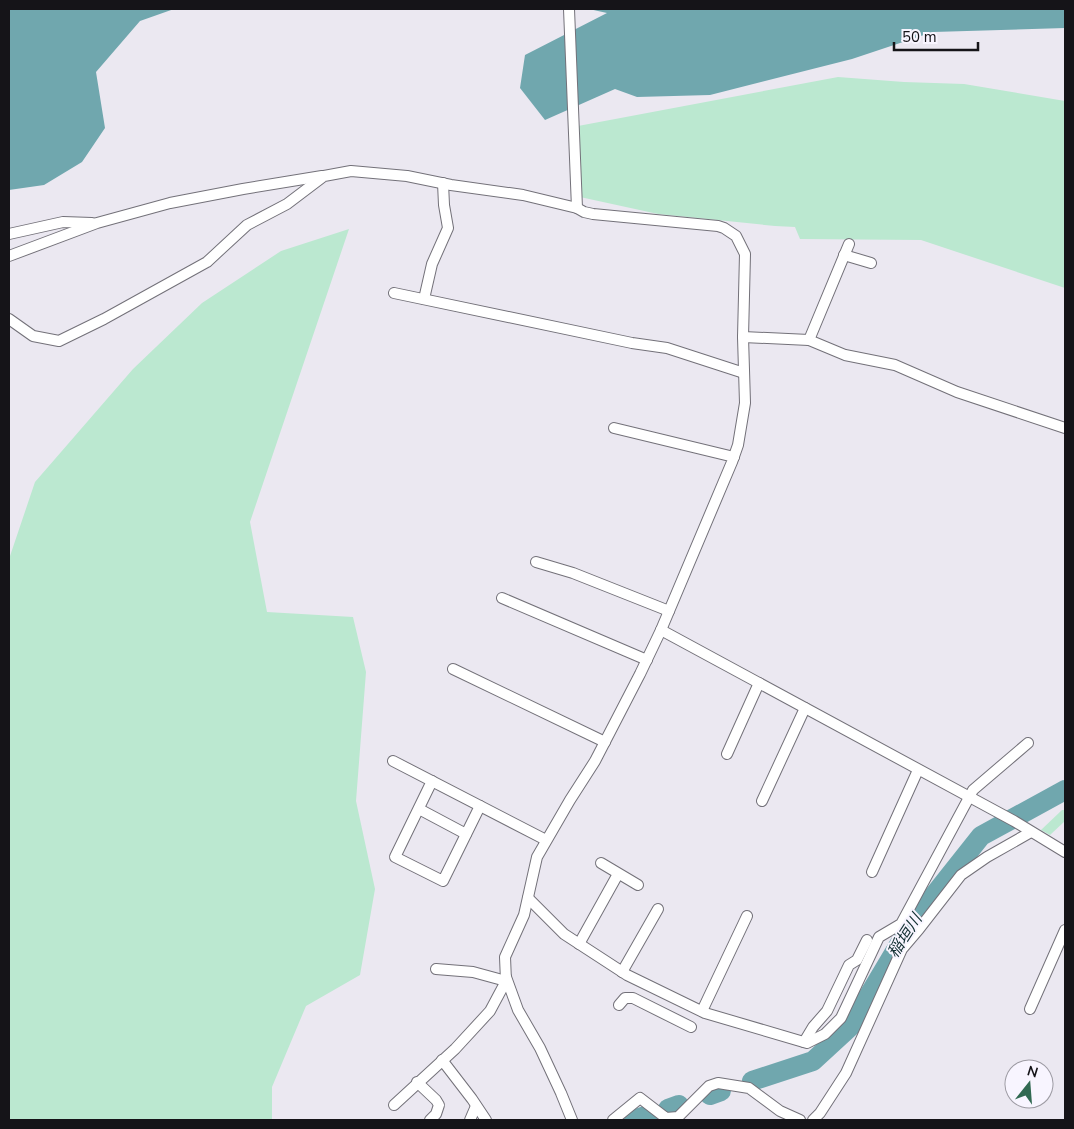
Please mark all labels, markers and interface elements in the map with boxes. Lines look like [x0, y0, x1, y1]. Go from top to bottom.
scale bar [894, 20, 978, 52]
text: 50 m [902, 27, 937, 47]
water label: 稲垣川 [883, 908, 928, 962]
north arrow [1004, 1059, 1054, 1109]
text: N [1025, 1061, 1040, 1083]

